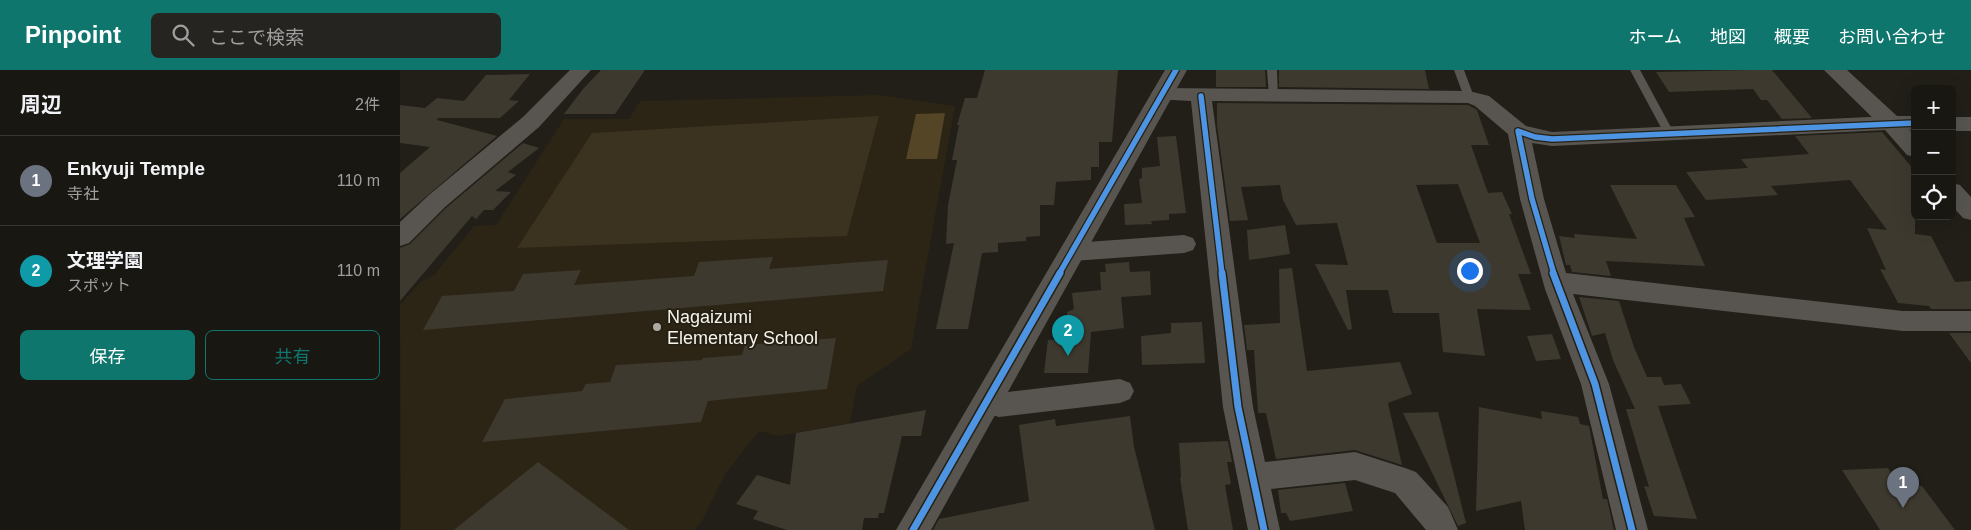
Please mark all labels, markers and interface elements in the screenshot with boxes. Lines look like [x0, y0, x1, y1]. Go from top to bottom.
search box [151, 13, 501, 58]
text: Pinpoint [25, 21, 121, 48]
icon: search [169, 21, 197, 49]
text: ここで検索 [209, 27, 304, 48]
text: ホーム [1629, 27, 1682, 47]
text: 地図 [1710, 27, 1746, 47]
text: 概要 [1774, 27, 1810, 47]
text: お問い合わせ [1838, 27, 1946, 47]
map controls [1911, 85, 1956, 220]
button: + [1911, 85, 1956, 130]
text: 周辺 [20, 93, 62, 116]
text: 2件 [355, 96, 380, 113]
button: − [1911, 130, 1956, 175]
text: Enkyuji Temple [67, 158, 205, 179]
text: 1 [32, 172, 40, 189]
text: 110 m [337, 172, 380, 189]
button: locate [1911, 175, 1956, 220]
text: 寺社 [67, 185, 99, 202]
text: 文理学園 [67, 250, 143, 271]
your location [1457, 258, 1483, 284]
text: 2 [32, 262, 40, 279]
text: 110 m [337, 262, 380, 279]
text: スポット [67, 277, 131, 294]
place label: Nagaizumi Elementary School [667, 307, 818, 348]
pin: 2 [1052, 315, 1084, 356]
marker: Nagaizumi Elementary School [651, 321, 663, 333]
button: 保存 [20, 330, 195, 380]
button: 共有 [205, 330, 380, 380]
pin: 1 [1887, 467, 1919, 508]

